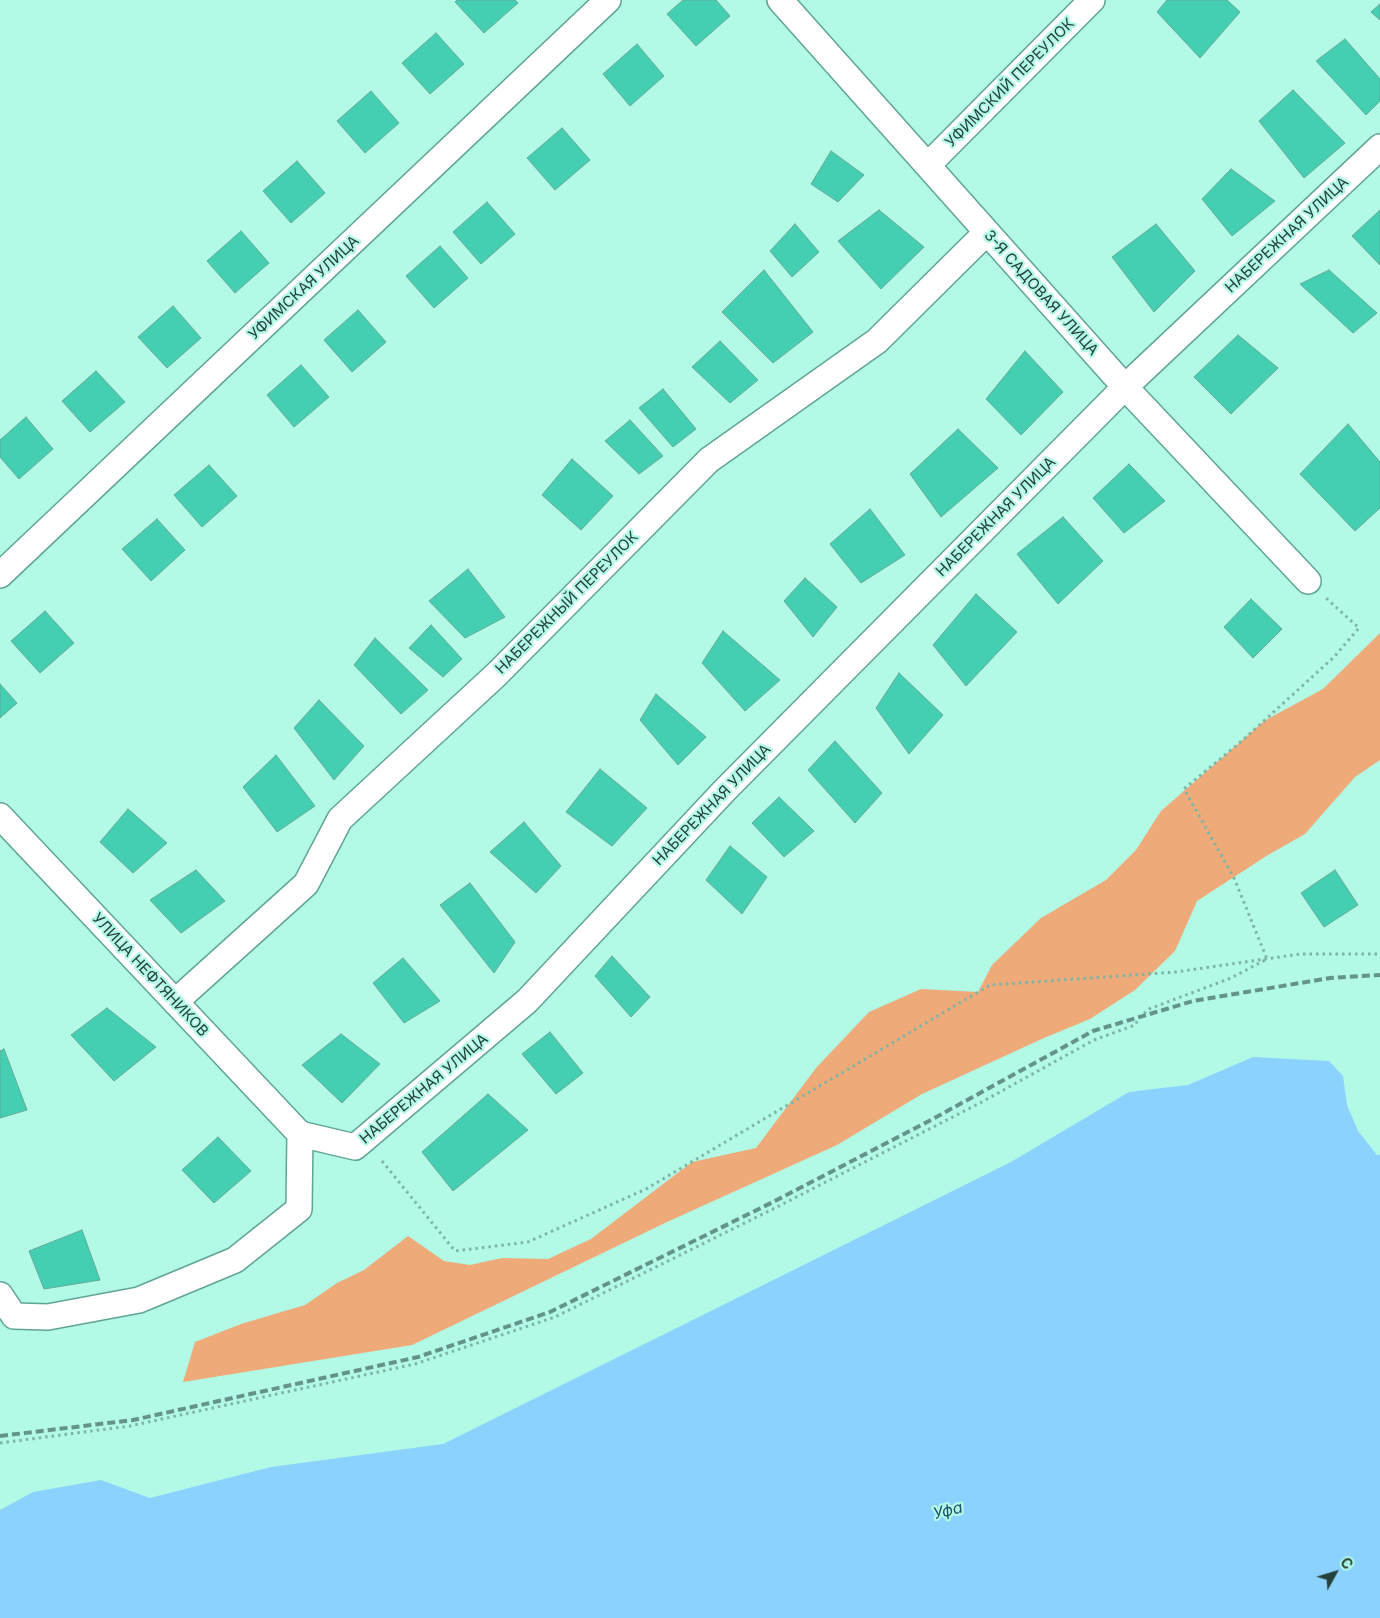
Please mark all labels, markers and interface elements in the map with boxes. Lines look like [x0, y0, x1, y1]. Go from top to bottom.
street label: УФИМСКИЙ ПЕРЕУЛОК [942, 15, 1078, 151]
street label: НАБЕРЕЖНАЯ УЛИЦА [1222, 173, 1352, 297]
street label: 3-Я САДОВАЯ УЛИЦА [980, 227, 1102, 359]
street label: УФИМСКАЯ УЛИЦА [245, 232, 363, 344]
street label: НАБЕРЕЖНАЯ УЛИЦА [932, 453, 1060, 581]
street label: НАБЕРЕЖНЫЙ ПЕРЕУЛОК [492, 528, 642, 678]
street label: НАБЕРЕЖНАЯ УЛИЦА [649, 741, 775, 869]
street label: УЛИЦА НЕФТЯНИКОВ [88, 910, 212, 1040]
street label: НАБЕРЕЖНАЯ УЛИЦА [356, 1030, 492, 1148]
water label: Уфа [931, 1498, 965, 1524]
north arrow [1310, 1548, 1360, 1598]
text: С [1337, 1554, 1357, 1573]

